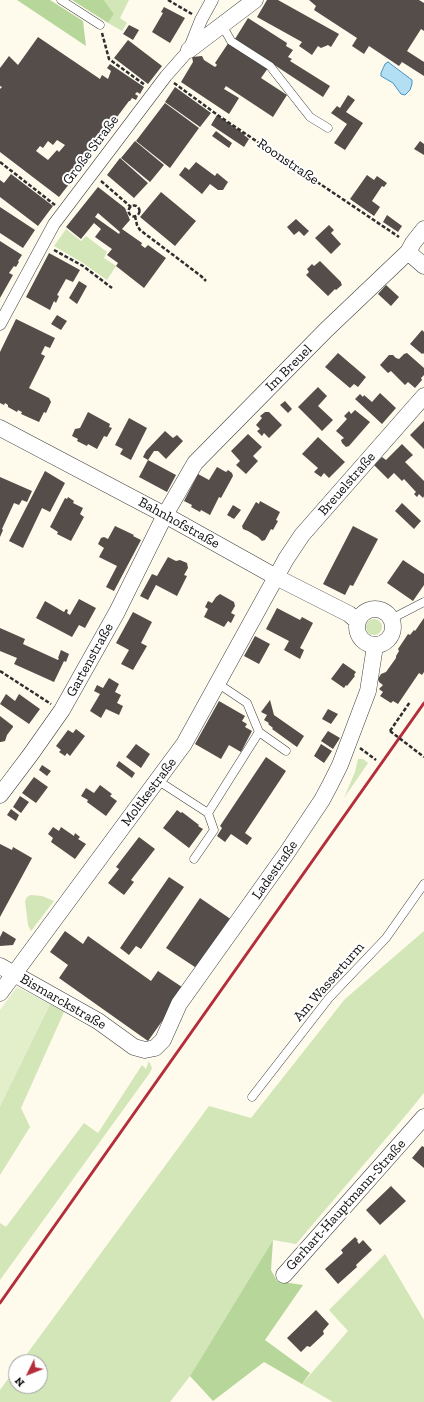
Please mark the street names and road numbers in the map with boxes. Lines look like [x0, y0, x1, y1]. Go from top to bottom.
street label: Große Straße [59, 112, 123, 188]
street label: Roonstraße [254, 135, 322, 189]
street label: Im Breuel [262, 341, 316, 395]
street label: Breuelstraße [315, 449, 379, 519]
street label: Bahnhofstraße [135, 494, 223, 552]
street label: Gartenstraße [63, 620, 117, 700]
street label: Moltkestraße [118, 754, 180, 830]
street label: Ladestraße [249, 837, 301, 903]
street label: Am Wasserturm [290, 939, 368, 1025]
street label: Bismarckstraße [17, 971, 109, 1033]
street label: Gerhart-Hauptmann-Straße [283, 1136, 409, 1274]

